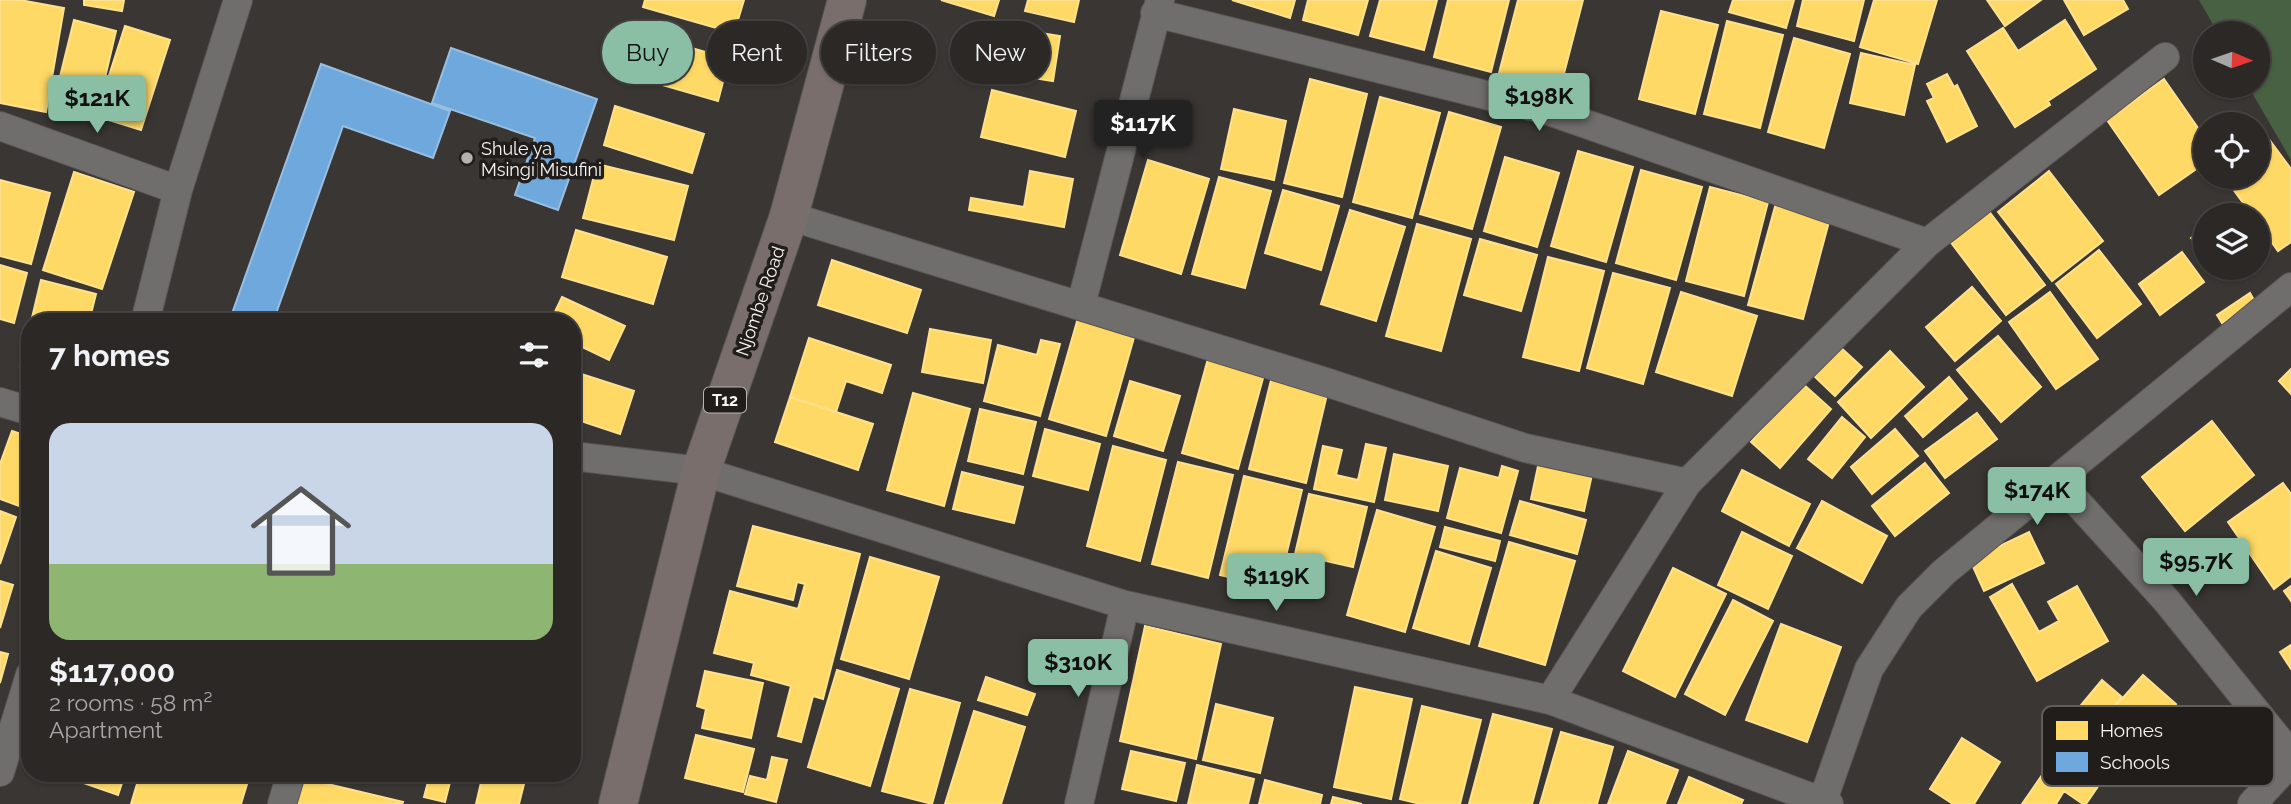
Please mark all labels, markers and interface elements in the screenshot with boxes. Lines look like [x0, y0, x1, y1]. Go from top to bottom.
chip: Buy [602, 21, 693, 84]
chip: Rent [707, 21, 807, 84]
chip: Filters [821, 21, 936, 84]
chip: New [950, 21, 1050, 84]
north arrow [2193, 21, 2270, 98]
map controls [2193, 21, 2270, 280]
pin: $198K [1490, 74, 1588, 133]
pin: $121K [48, 76, 146, 135]
text: $198K [1505, 82, 1573, 109]
text: $121K [64, 84, 130, 111]
pin: $117K [1094, 100, 1192, 160]
text: $117K [1110, 109, 1176, 136]
button: locate [2193, 112, 2270, 189]
place label: Shule ya Msingi Misufini [481, 138, 602, 180]
marker: Shule ya Msingi Misufini [459, 150, 475, 166]
button: layers [2193, 203, 2270, 280]
street label: Njombe Road [731, 243, 789, 359]
icon: filters [515, 336, 553, 374]
text: 7 homes [49, 338, 170, 373]
road number: T12 [704, 388, 746, 412]
icon: home [238, 468, 364, 594]
pin: $174K [1988, 468, 2086, 527]
text: $174K [2004, 476, 2070, 503]
pin: $95.7K [2139, 538, 2253, 598]
text: $95.7K [2159, 547, 2233, 574]
pin: $119K [1227, 554, 1325, 613]
text: $119K [1243, 562, 1309, 589]
pin: $310K [1029, 640, 1127, 699]
text: $310K [1044, 648, 1112, 675]
text: $117,000 [49, 654, 175, 689]
text: 2 rooms · 58 m² [49, 689, 212, 716]
legend [2042, 706, 2274, 786]
text: Apartment [49, 716, 163, 743]
text: Homes [2100, 719, 2163, 741]
text: Schools [2100, 751, 2170, 773]

